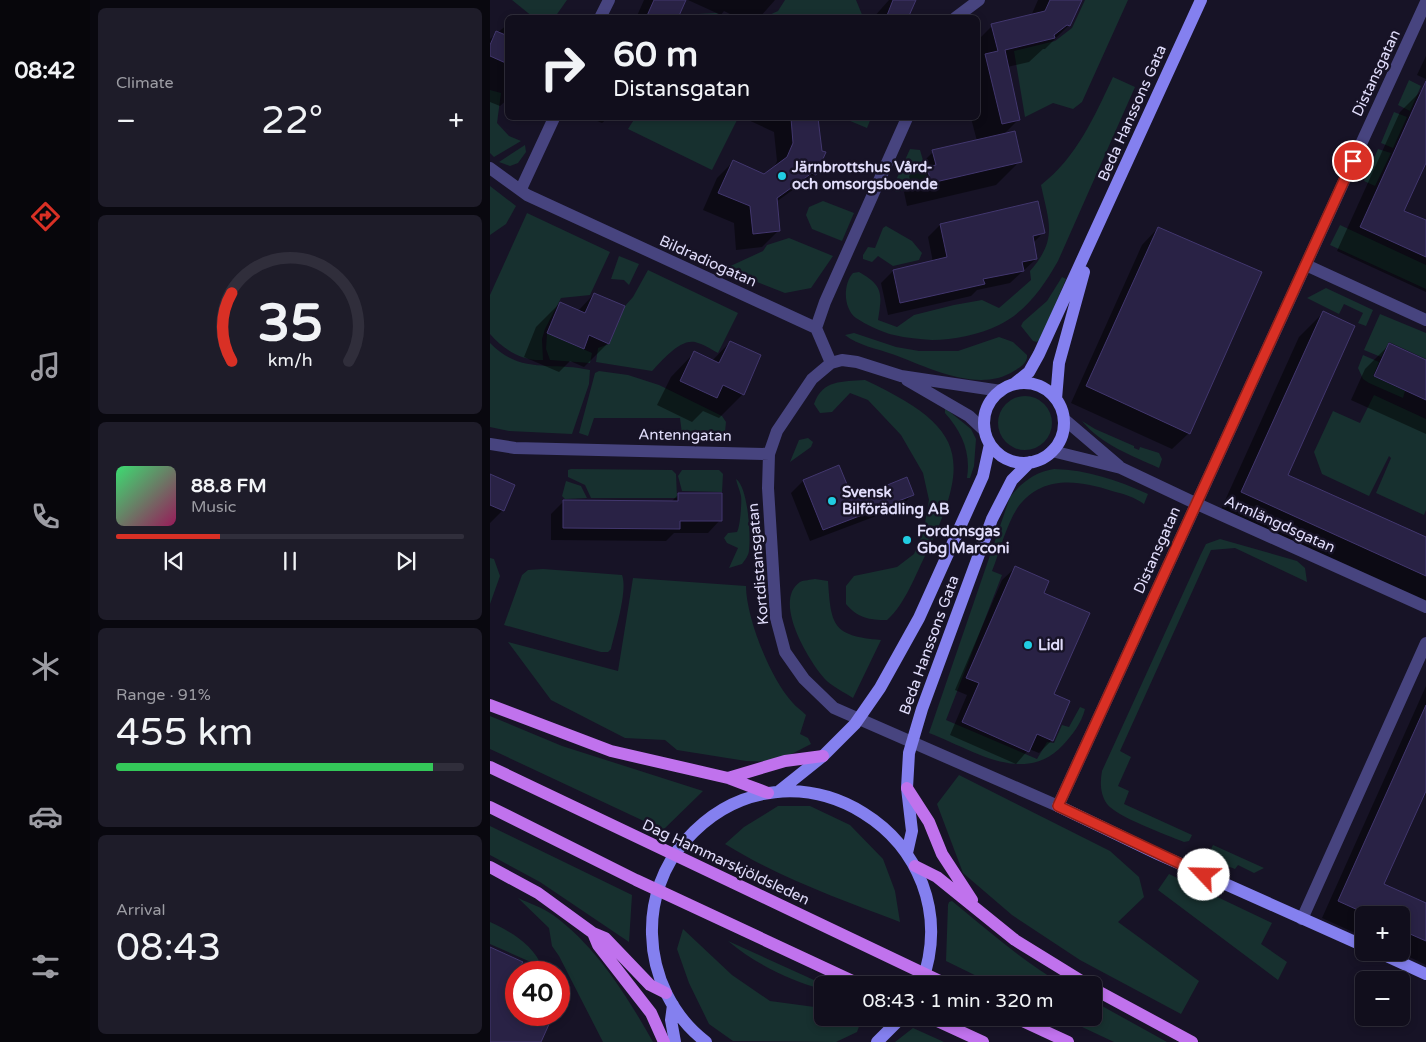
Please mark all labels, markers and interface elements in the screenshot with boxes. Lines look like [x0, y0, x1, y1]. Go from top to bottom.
street label: Distansgatan [1348, 27, 1404, 119]
text: 60 m [613, 34, 698, 76]
icon: right [530, 35, 595, 100]
street label: Beda Hanssons Gata [1094, 42, 1170, 184]
text: 08:42 [15, 58, 75, 84]
text: Climate [116, 73, 174, 93]
text: Distansgatan [613, 76, 750, 102]
text: 22° [261, 98, 323, 144]
text: − [116, 104, 136, 138]
text: + [448, 104, 464, 138]
pin [1332, 140, 1374, 182]
icon: arrive [1339, 147, 1367, 175]
place label: Järnbrottshus Vård- och omsorgsboende [791, 158, 938, 194]
marker: Järnbrottshus Vård- och omsorgsboende [776, 170, 788, 182]
icon: directions [28, 199, 63, 234]
street label: Bildradiogatan [657, 231, 759, 291]
text: 35 [257, 292, 323, 355]
icon: music [28, 349, 63, 384]
text: km/h [268, 350, 312, 371]
street label: Antenngatan [638, 425, 732, 445]
text: 88.8 FM [191, 475, 267, 497]
place label: Svensk Bilförädling AB [842, 483, 949, 519]
street label: Armlängdsgatan [1222, 492, 1338, 556]
marker: Svensk Bilförädling AB [826, 495, 838, 507]
text: Music [191, 497, 236, 517]
icon: phone [28, 499, 63, 534]
street label: Kortdistansgatan [744, 502, 772, 626]
street label: Distansgatan [1130, 504, 1184, 596]
place label: Fordonsgas Gbg Marconi [917, 522, 1010, 558]
marker: Fordonsgas Gbg Marconi [901, 534, 913, 546]
icon: previous [160, 547, 188, 575]
icon: pause [276, 547, 304, 575]
icon: next [392, 547, 420, 575]
street label: Beda Hanssons Gata [895, 573, 963, 717]
place label: Lidl [1038, 636, 1064, 654]
marker: Lidl [1022, 639, 1034, 651]
icon: climate [28, 649, 63, 684]
text: Range · 91% [116, 685, 211, 705]
text: 455 km [116, 710, 253, 756]
icon: car [28, 799, 63, 834]
street label: Dag Hammarskjöldsleden [640, 815, 812, 909]
position arrow [1177, 848, 1229, 900]
text: Arrival [116, 900, 165, 920]
map controls [1355, 906, 1410, 1026]
button: + [1355, 906, 1410, 961]
text: 08:43 [116, 925, 221, 971]
icon: filters [28, 949, 63, 984]
speed limit sign: 40 [505, 961, 570, 1026]
button: − [1355, 971, 1410, 1026]
text: 08:43 · 1 min · 320 m [862, 990, 1054, 1012]

